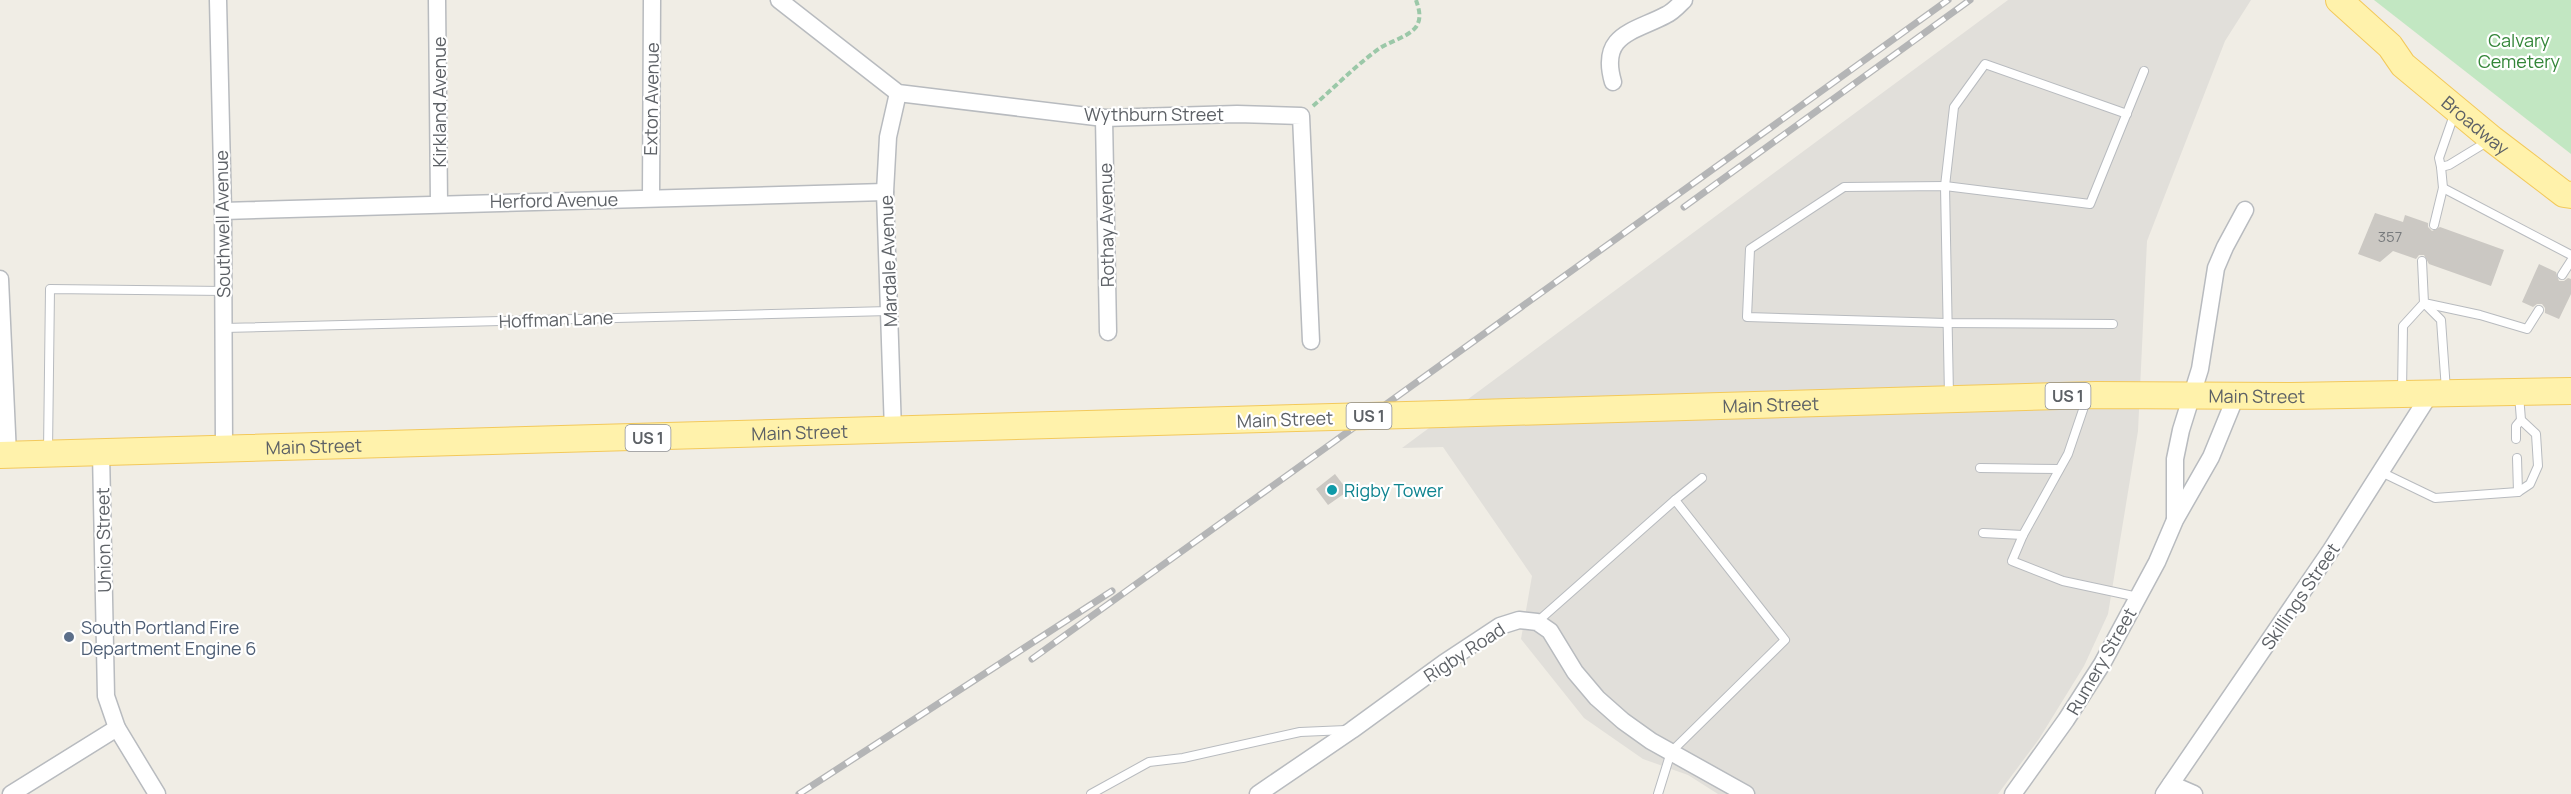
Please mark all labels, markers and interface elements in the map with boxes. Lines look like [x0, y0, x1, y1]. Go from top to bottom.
park label: Calvary Cemetery [2478, 28, 2561, 73]
street label: Kirkland Avenue [427, 36, 451, 168]
street label: Exton Avenue [638, 42, 664, 156]
street label: Broadway [2437, 90, 2515, 160]
street label: Wythburn Street [1084, 102, 1224, 126]
street label: Southwell Avenue [209, 150, 235, 298]
street label: Rothay Avenue [1093, 163, 1119, 287]
street label: Herford Avenue [490, 187, 618, 213]
street label: Mardale Avenue [874, 195, 902, 327]
house number: 357 [2378, 226, 2402, 247]
street label: Hoffman Lane [498, 305, 614, 333]
road number: US 1 [2046, 383, 2090, 409]
street label: Main Street [2208, 384, 2305, 408]
street label: Main Street [1722, 391, 1819, 418]
road number: US 1 [1346, 403, 1392, 429]
street label: Main Street [1236, 405, 1334, 433]
street label: Main Street [751, 419, 848, 446]
road number: US 1 [626, 425, 670, 451]
street label: Main Street [265, 433, 362, 459]
place label: Rigby Tower [1344, 478, 1444, 502]
marker: Rigby Tower [1325, 483, 1339, 497]
street label: Union Street [90, 487, 116, 593]
street label: Skillings Street [2255, 538, 2345, 654]
street label: Rumery Street [2061, 603, 2141, 719]
place label: South Portland Fire Department Engine 6 [81, 615, 256, 660]
street label: Rigby Road [1419, 617, 1509, 687]
marker: South Portland Fire Department Engine 6 [62, 630, 76, 644]

